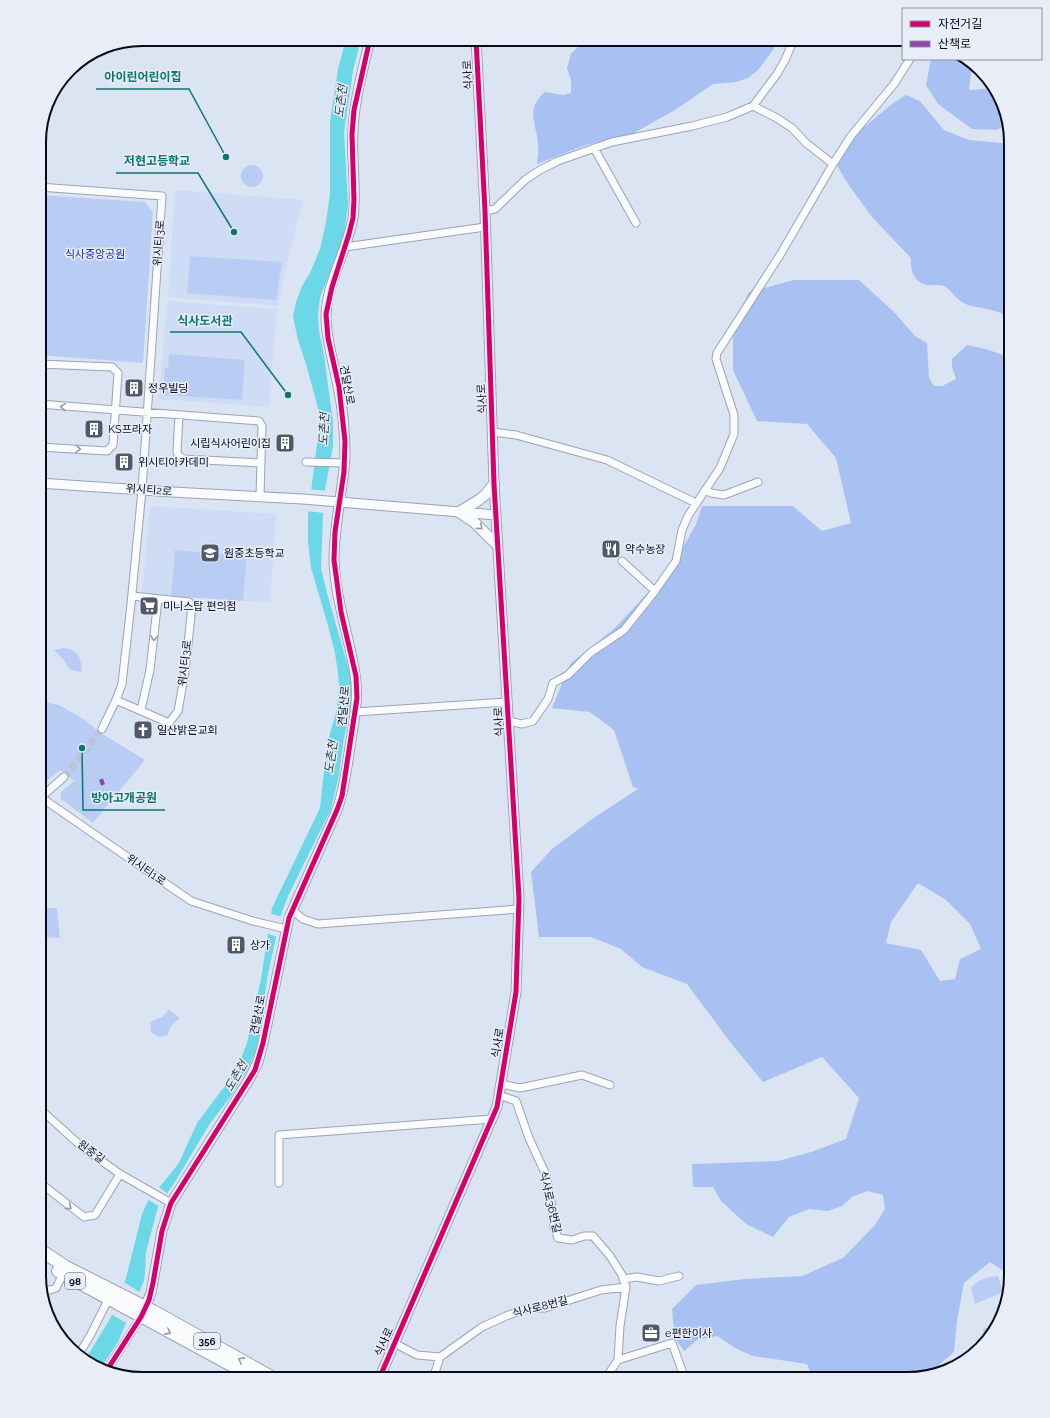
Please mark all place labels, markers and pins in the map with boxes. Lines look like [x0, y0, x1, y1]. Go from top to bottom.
callout: 아이린어린이집 [96, 65, 189, 89]
callout: 저현고등학교 [116, 149, 198, 173]
callout: 식사도서관 [170, 308, 241, 332]
building icon: 정우빌딩 [123, 377, 145, 399]
place label: 정우빌딩 [148, 382, 188, 395]
building icon: KS프라자 [83, 418, 105, 440]
place label: KS프라자 [108, 423, 152, 436]
building icon: 시립식사어린이집 [274, 432, 296, 454]
place label: 시립식사어린이집 [190, 437, 271, 450]
building icon: 위시티아카데미 [113, 451, 135, 473]
place label: 위시티아카데미 [138, 456, 209, 469]
restaurant icon: 약수농장 [600, 538, 622, 560]
school or university icon: 원중초등학교 [199, 542, 221, 564]
place label: 약수농장 [625, 543, 665, 556]
place label: 원중초등학교 [224, 547, 285, 560]
supermarket icon: 미니스탑 편의점 [138, 595, 160, 617]
place label: 미니스탑 편의점 [163, 600, 237, 613]
church icon: 일산밝은교회 [132, 719, 154, 741]
place label: 일산밝은교회 [157, 724, 218, 737]
callout: 방아고개공원 [83, 786, 165, 810]
building icon: 상가 [225, 934, 247, 956]
place label: 상가 [250, 939, 270, 952]
office icon: e편한이사 [640, 1322, 662, 1344]
place label: e편한이사 [665, 1327, 712, 1340]

